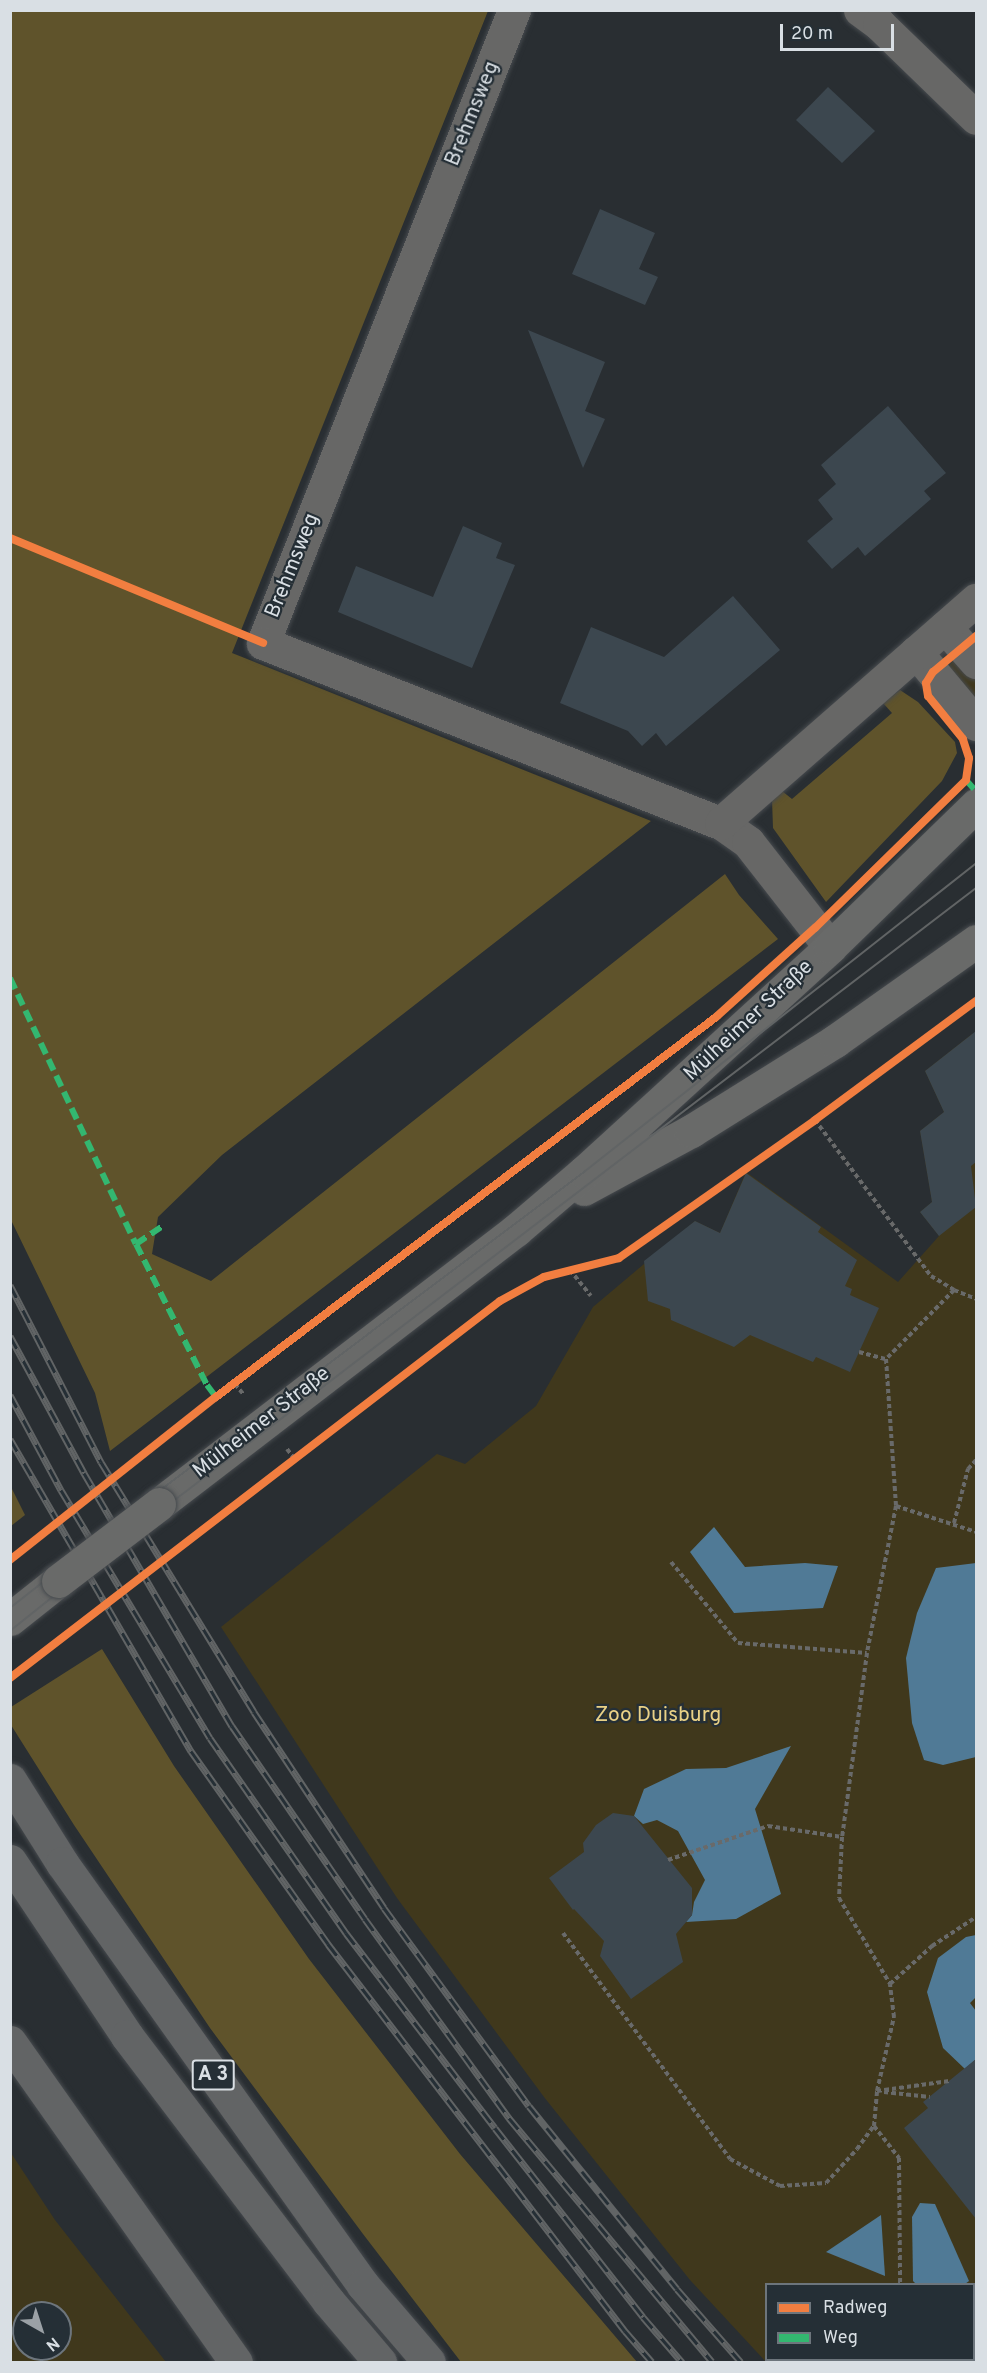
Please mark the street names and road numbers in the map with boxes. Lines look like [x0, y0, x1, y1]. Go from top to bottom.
street label: Brehmsweg [441, 58, 505, 170]
street label: Brehmsweg [261, 510, 325, 622]
street label: Mülheimer Straße [679, 955, 819, 1087]
street label: Mülheimer Straße [189, 1362, 335, 1484]
road number: A 3 [190, 2058, 236, 2092]

